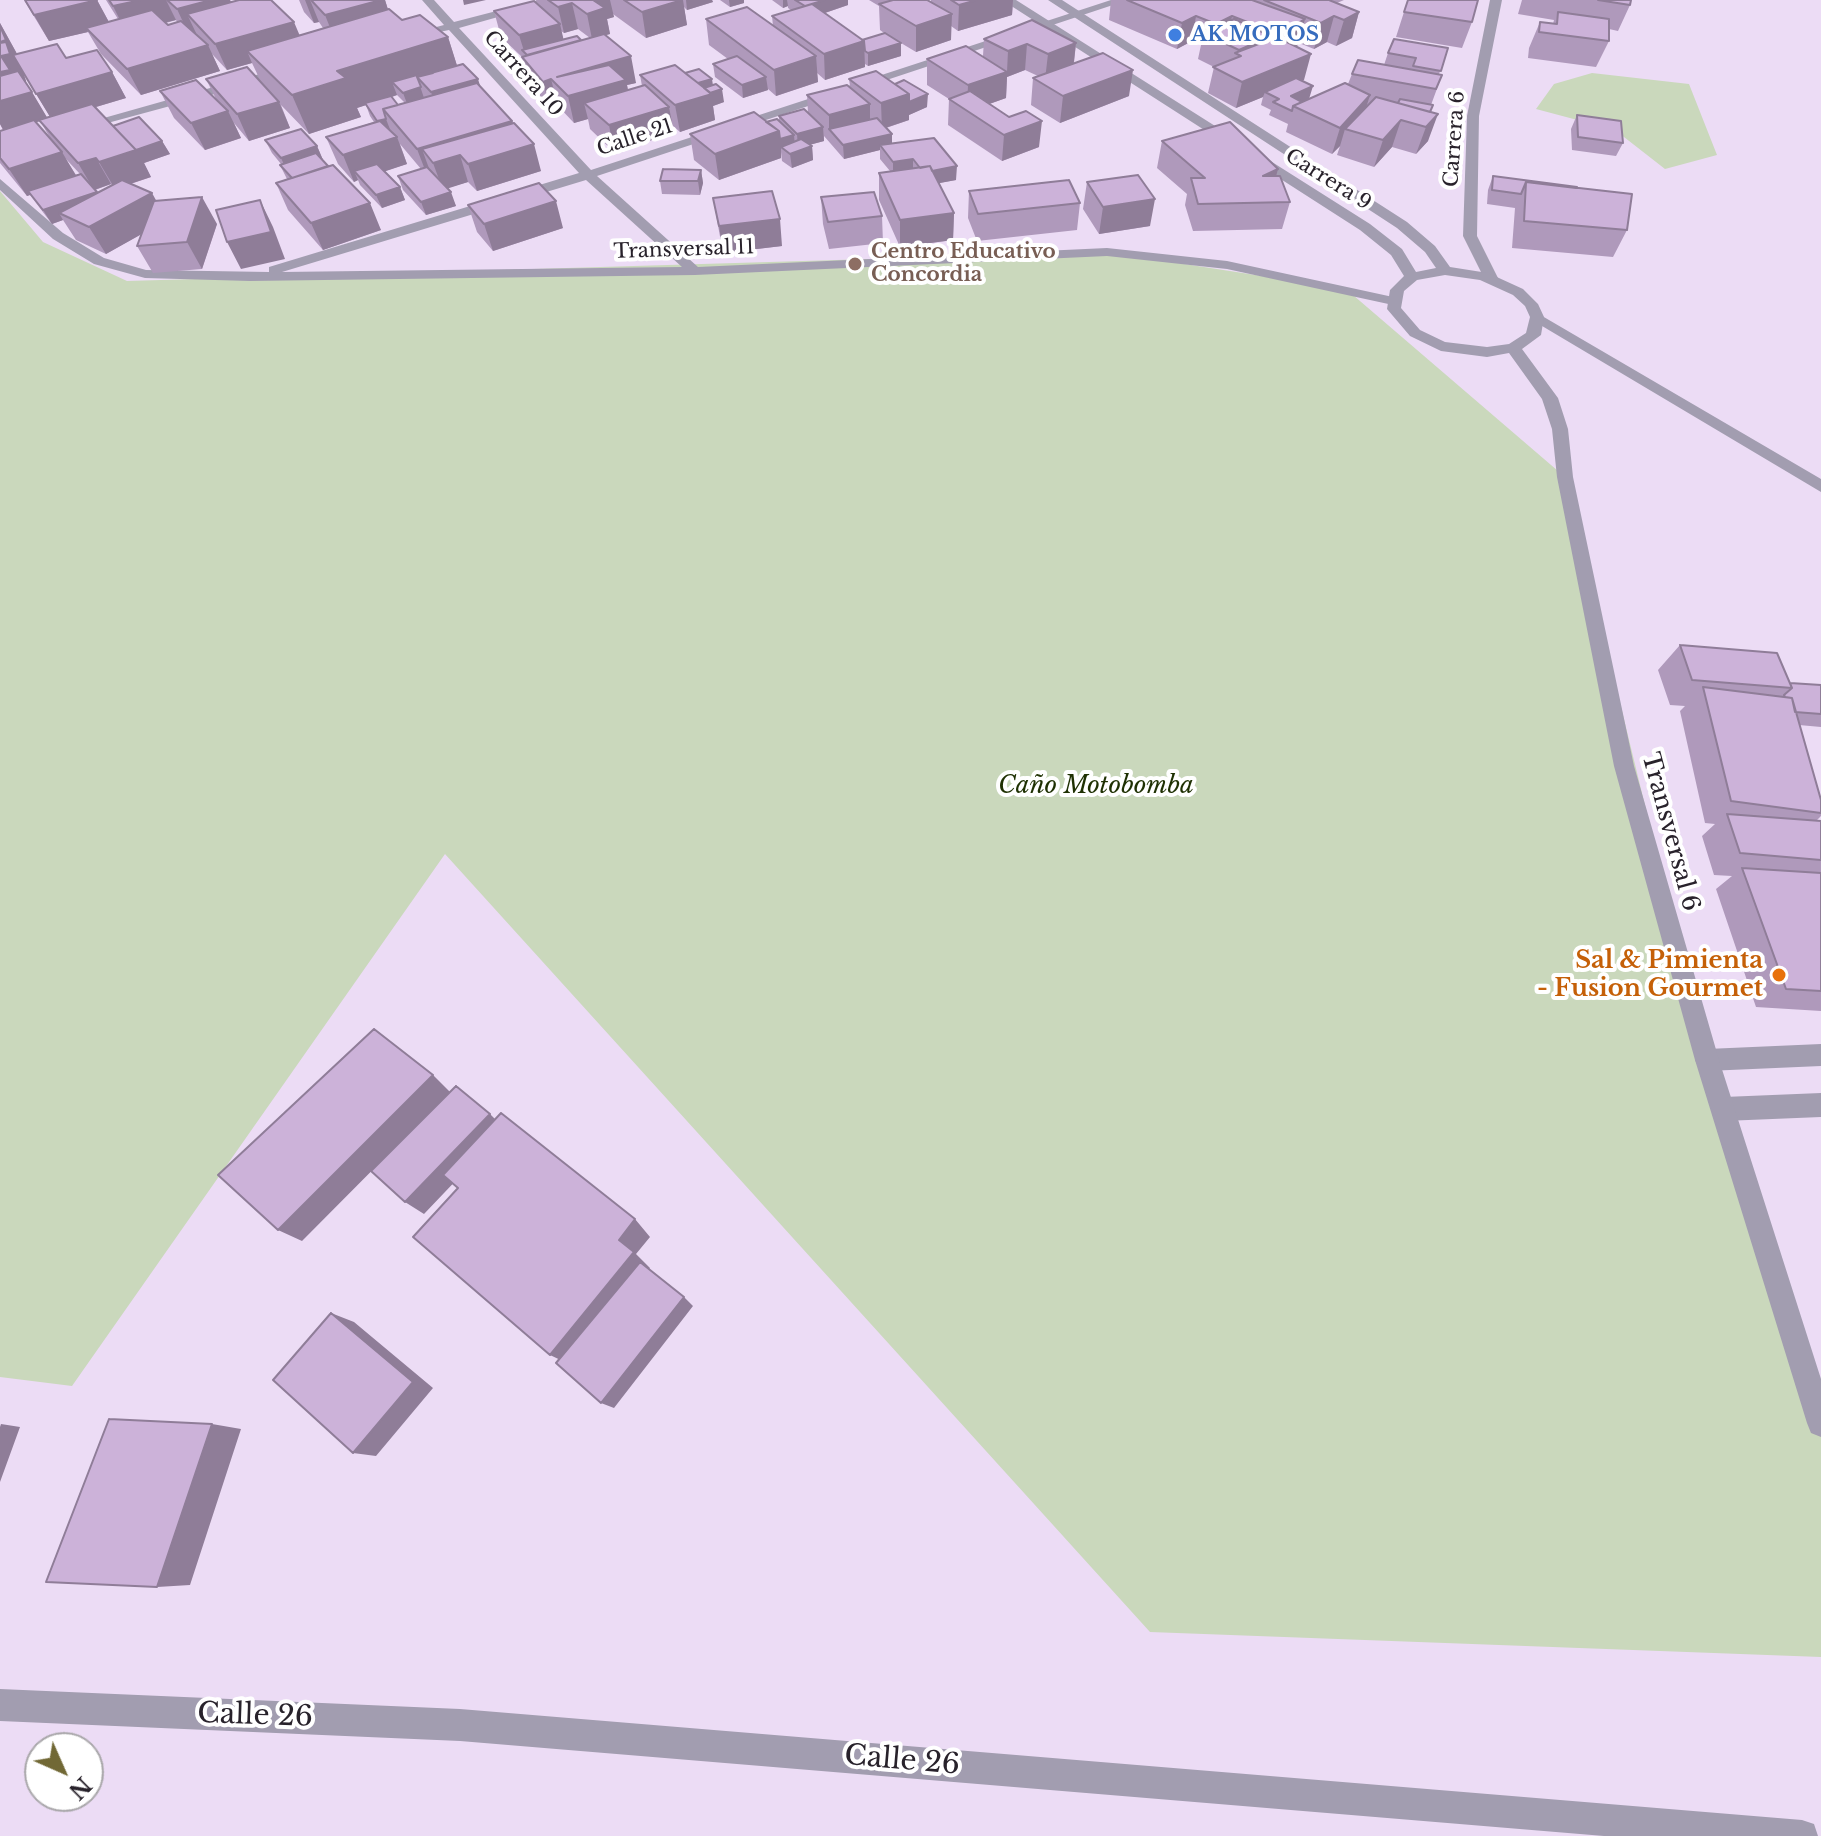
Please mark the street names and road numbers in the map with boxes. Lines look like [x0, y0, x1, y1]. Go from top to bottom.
street label: Carrera 10 [478, 26, 568, 122]
street label: Carrera 6 [1440, 90, 1470, 188]
street label: Calle 21 [594, 114, 676, 162]
street label: Carrera 9 [1281, 144, 1375, 216]
street label: Transversal 11 [613, 236, 755, 264]
street label: Transversal 6 [1635, 749, 1705, 915]
street label: Calle 26 [197, 1697, 313, 1735]
street label: Calle 26 [843, 1739, 961, 1783]

